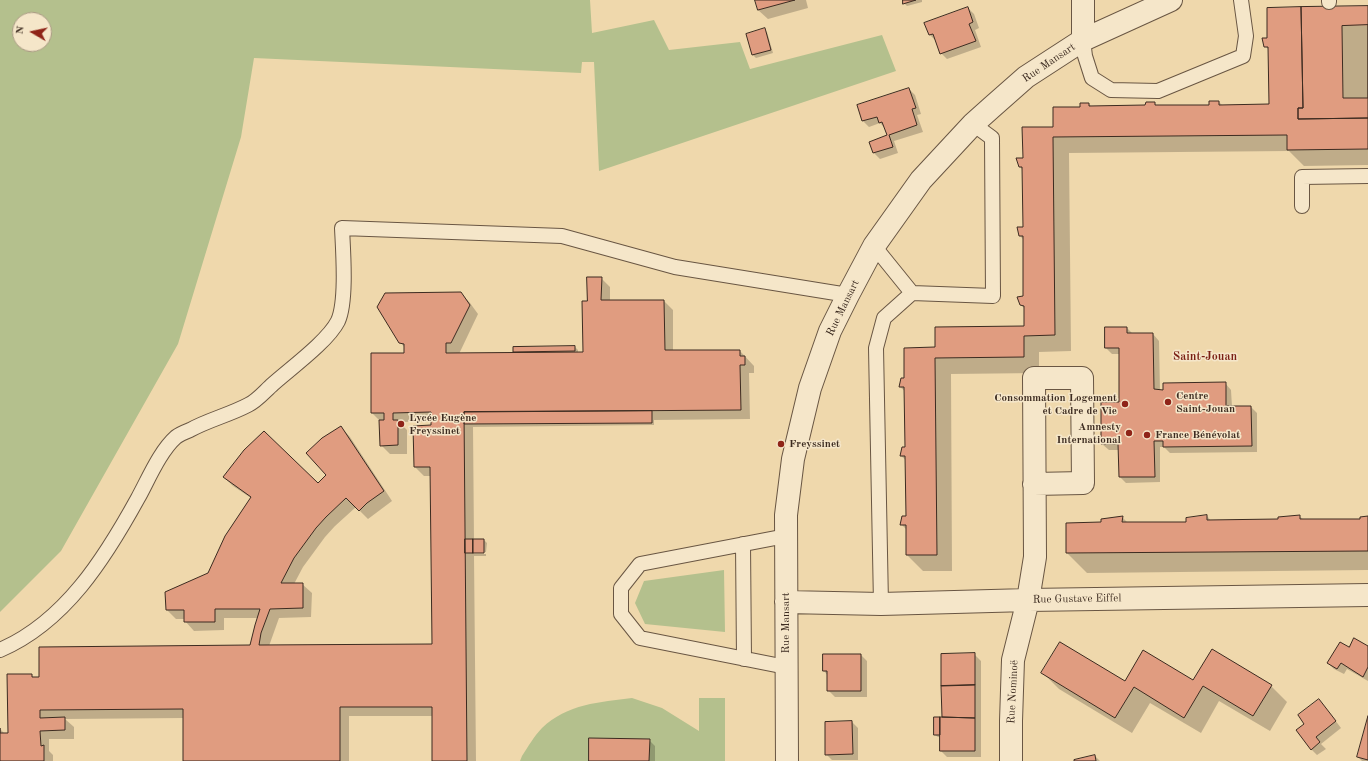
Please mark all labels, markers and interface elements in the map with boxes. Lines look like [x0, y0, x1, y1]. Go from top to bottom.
north arrow [12, 12, 52, 52]
text: N [15, 25, 27, 35]
street label: Rue Mansart [1020, 40, 1078, 86]
street label: Rue Mansart [824, 278, 862, 338]
district label: Saint-Jouan [1173, 350, 1237, 364]
place label: Centre Saint-Jouan [1176, 389, 1235, 415]
place label: Consommation Logement et Cadre de Vie [994, 391, 1117, 417]
marker: Centre Saint-Jouan [1163, 397, 1173, 407]
marker: Consommation Logement et Cadre de Vie [1120, 399, 1130, 409]
place label: Lycée Eugène Freyssinet [409, 411, 476, 437]
marker: Lycée Eugène Freyssinet [396, 419, 406, 429]
place label: Amnesty International [1056, 420, 1121, 446]
marker: Amnesty International [1124, 428, 1134, 438]
place label: France Bénévolat [1155, 428, 1240, 442]
marker: France Bénévolat [1142, 430, 1152, 440]
place label: Freyssinet [789, 437, 840, 451]
marker: Freyssinet [776, 439, 786, 449]
street label: Rue Mansart [779, 592, 793, 654]
street label: Rue Gustave Eiffel [1033, 592, 1121, 606]
street label: Rue Nominoë [1005, 660, 1021, 724]

